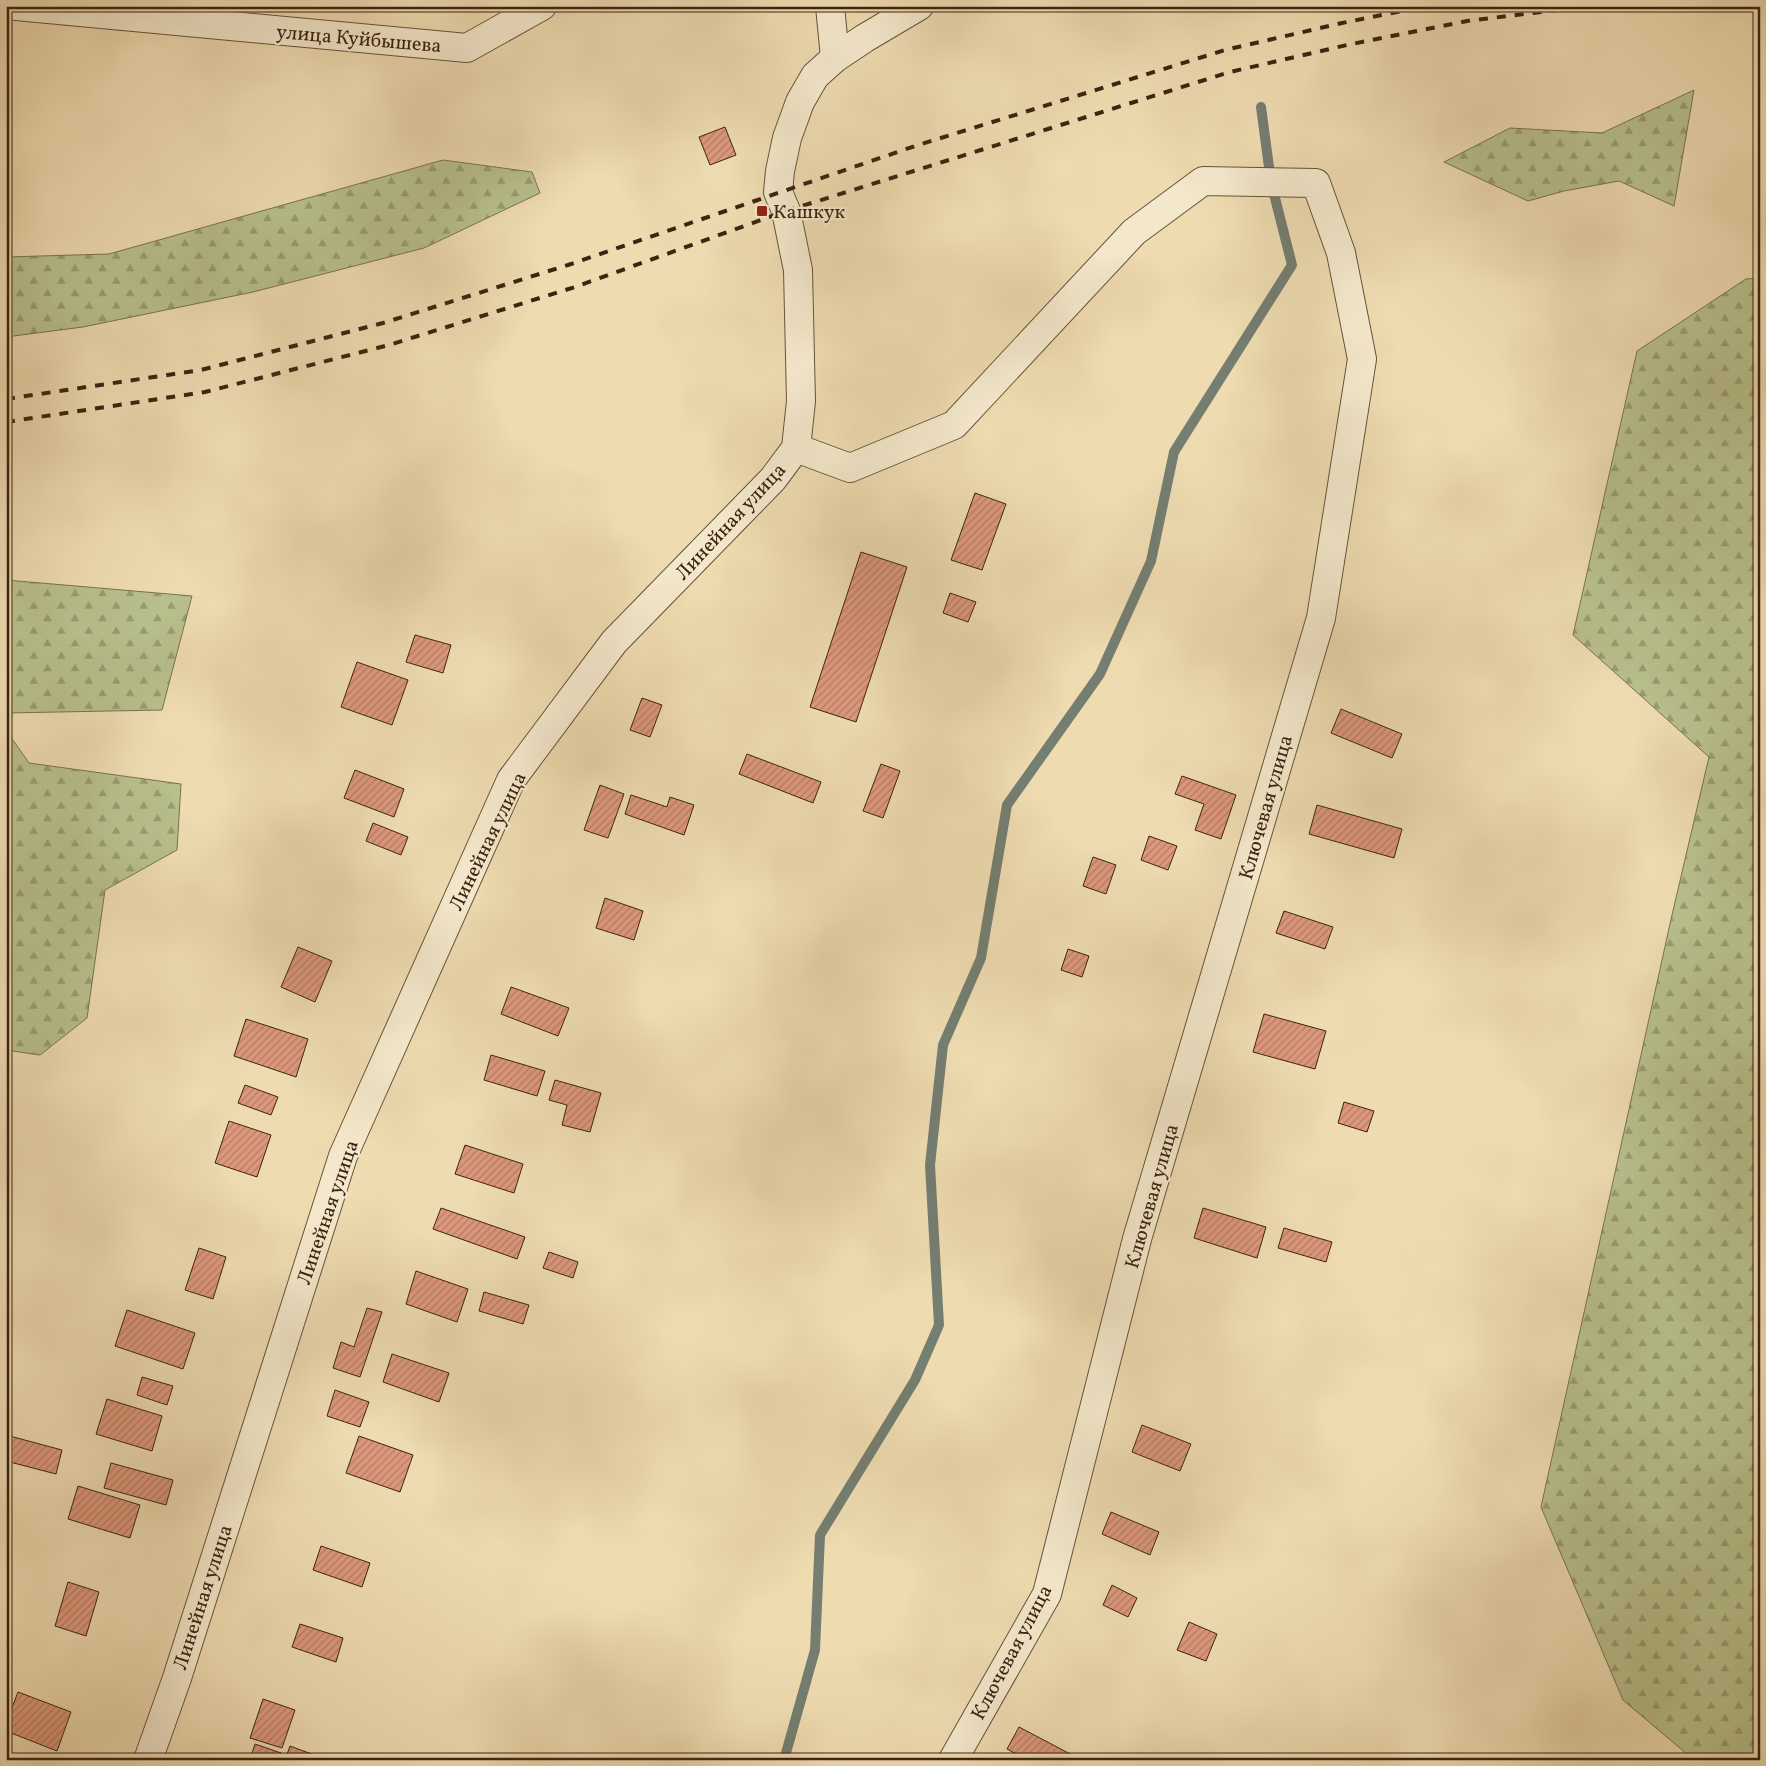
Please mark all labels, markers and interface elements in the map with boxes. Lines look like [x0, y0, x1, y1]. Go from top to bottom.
street label: улица Куйбышева [275, 19, 443, 61]
place label: Кашкук [773, 199, 846, 227]
marker: Кашкук [755, 204, 769, 218]
street label: Линейная улица [670, 458, 793, 587]
street label: Ключевая улица [1233, 732, 1301, 883]
street label: Линейная улица [443, 768, 535, 916]
street label: Ключевая улица [1119, 1121, 1187, 1272]
street label: Линейная улица [291, 1137, 367, 1289]
street label: Линейная улица [167, 1521, 241, 1674]
street label: Ключевая улица [965, 1580, 1060, 1725]

